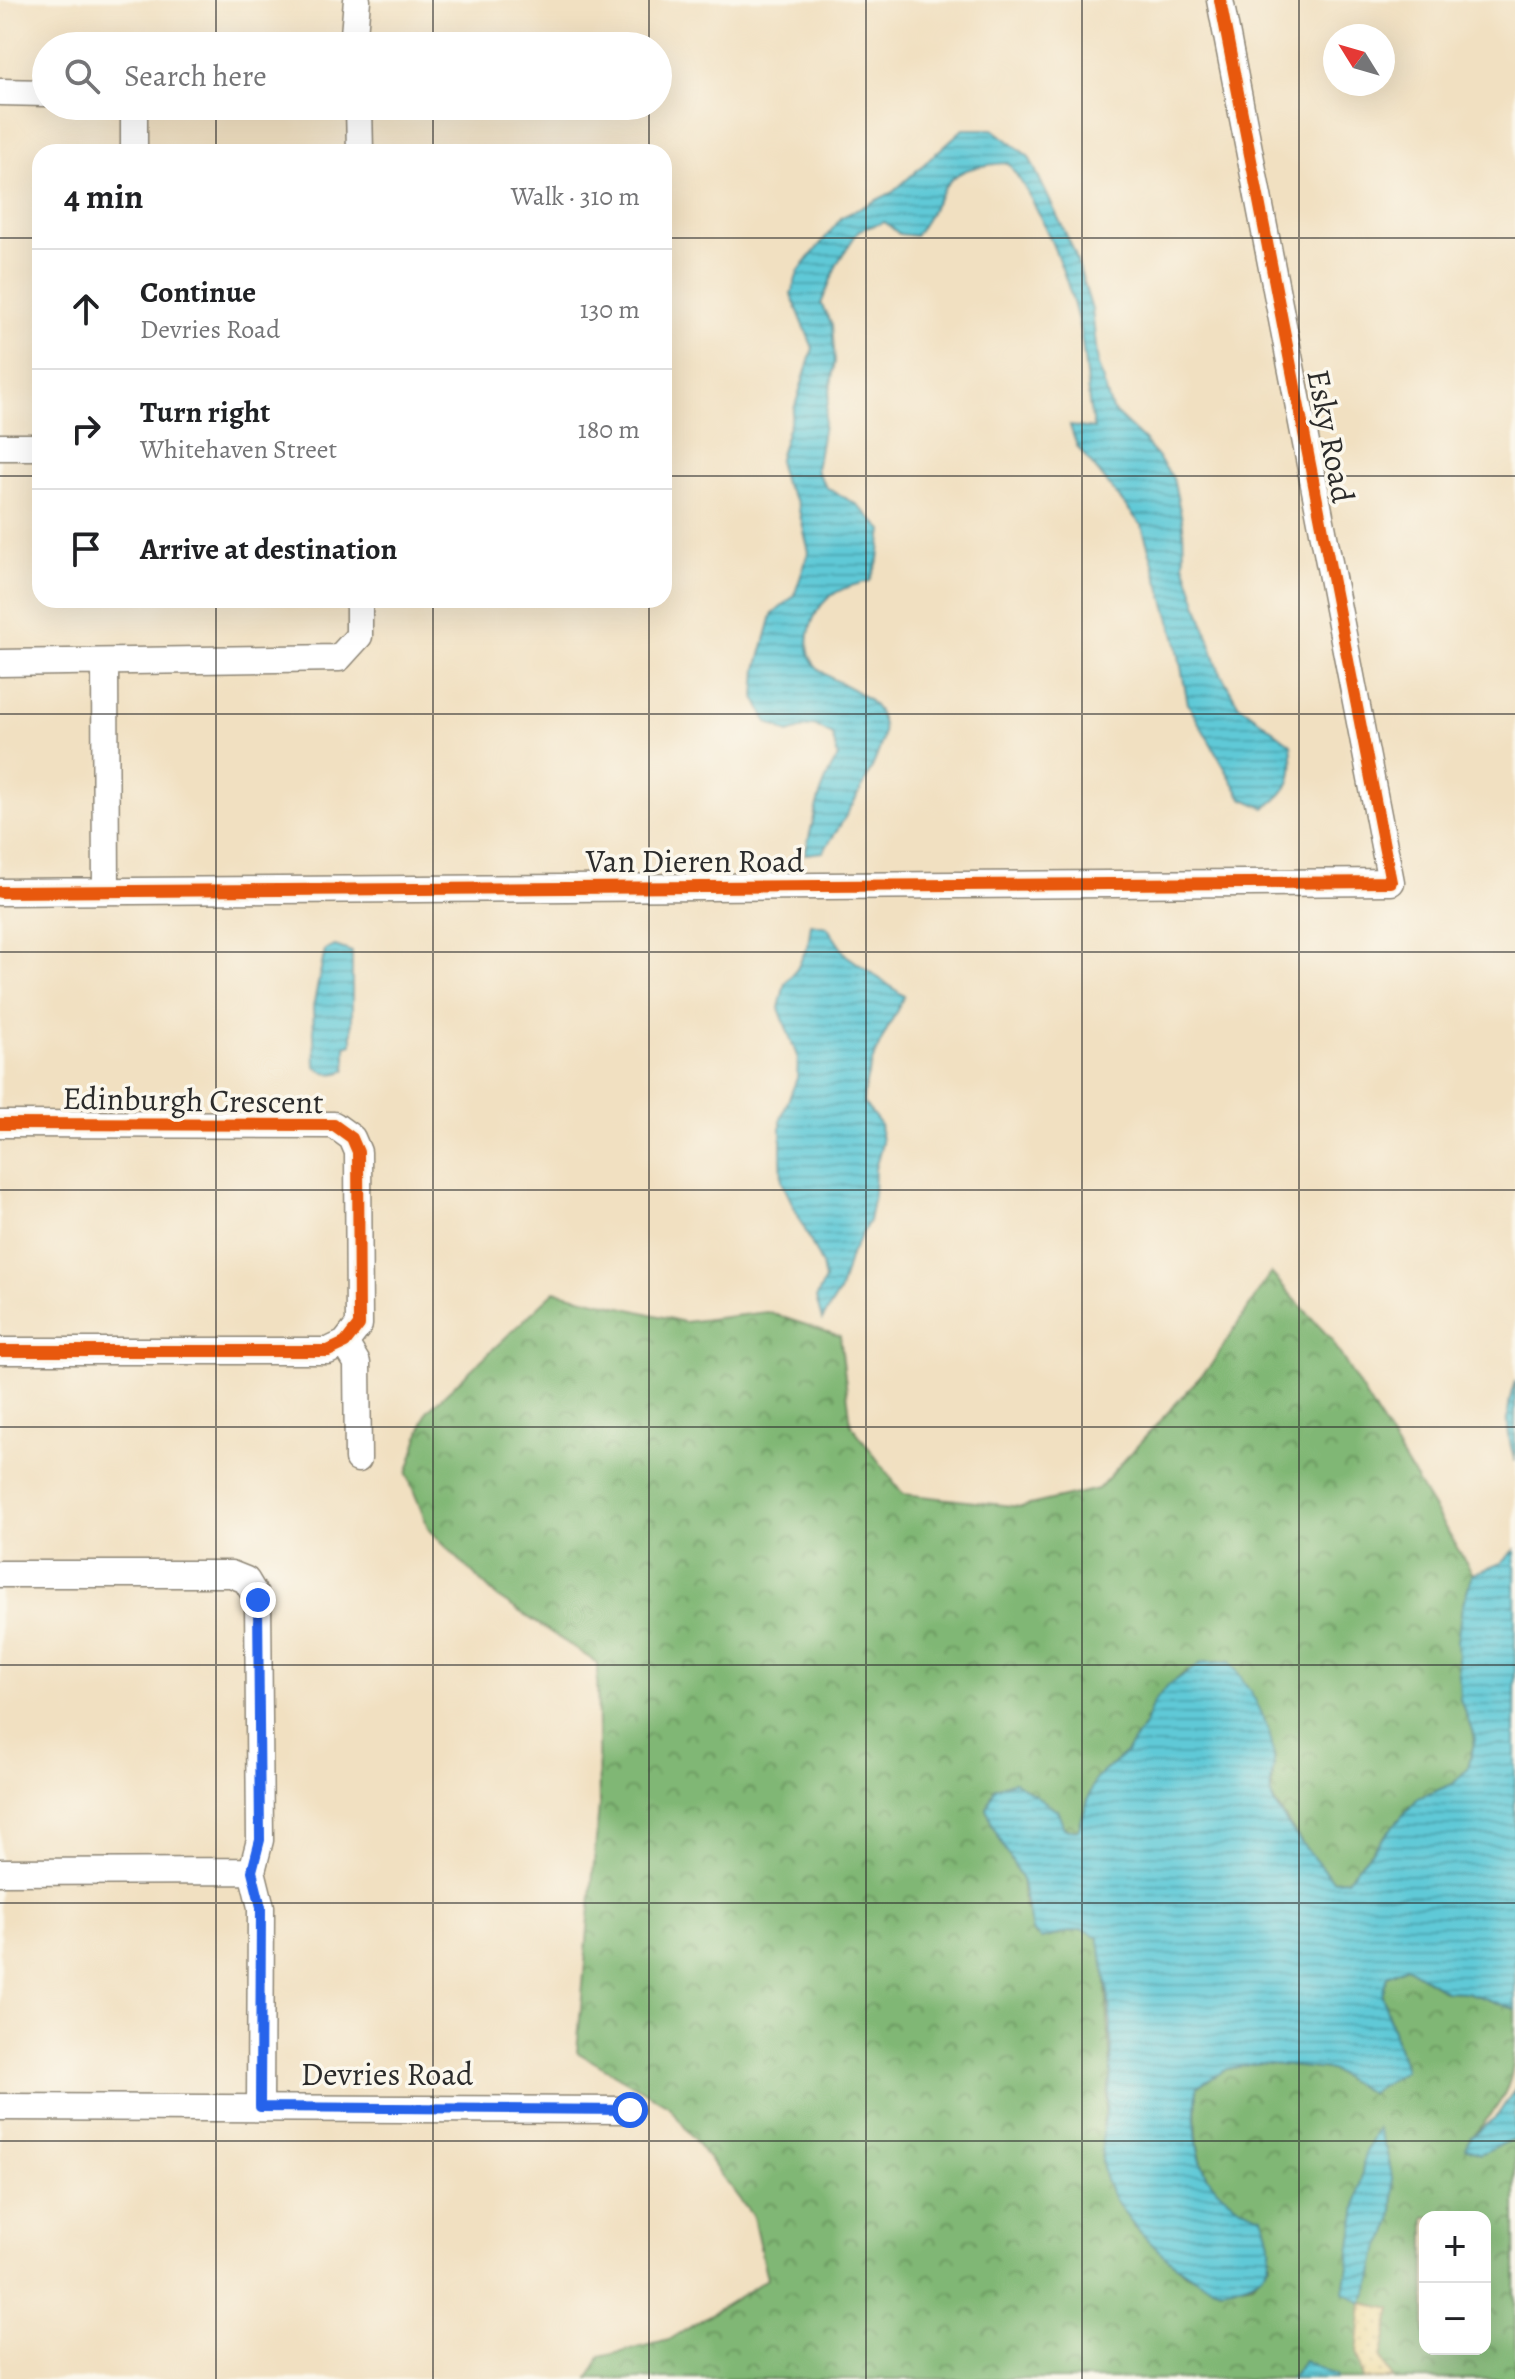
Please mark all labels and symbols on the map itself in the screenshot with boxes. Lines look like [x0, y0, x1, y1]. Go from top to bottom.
north arrow [1323, 24, 1395, 96]
street label: Esky Road [1297, 366, 1366, 507]
street label: Van Dieren Road [585, 839, 805, 883]
street label: Edinburgh Crescent [62, 1076, 324, 1124]
route end [240, 1582, 276, 1618]
street label: Devries Road [301, 2052, 474, 2096]
route start [612, 2092, 648, 2128]

